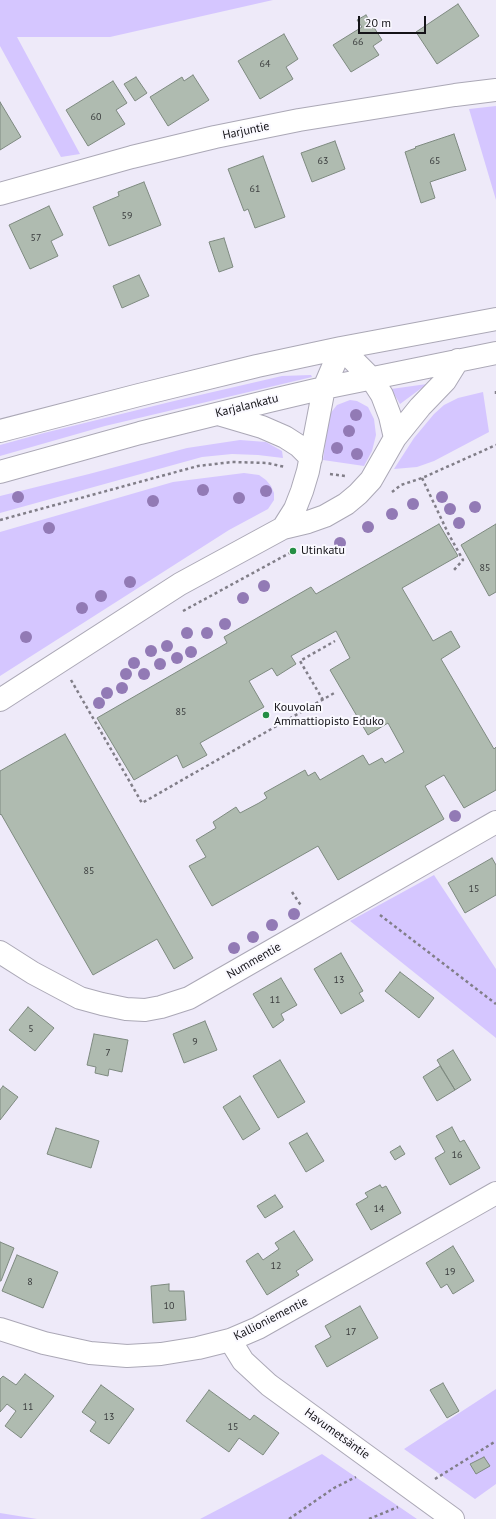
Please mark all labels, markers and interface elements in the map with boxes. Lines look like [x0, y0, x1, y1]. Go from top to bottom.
scale bar [360, 8, 428, 34]
text: 20 m [365, 15, 391, 30]
house number: 66 [353, 36, 363, 48]
house number: 64 [260, 58, 270, 70]
house number: 60 [91, 111, 101, 123]
street label: Harjuntie [221, 119, 271, 143]
house number: 63 [318, 155, 328, 167]
house number: 65 [430, 155, 440, 167]
house number: 61 [250, 183, 260, 195]
house number: 59 [122, 210, 132, 222]
house number: 57 [31, 232, 41, 244]
street label: Karjalankatu [214, 391, 280, 421]
place label: Utinkatu [301, 544, 345, 558]
marker: Utinkatu [288, 546, 298, 556]
house number: 85 [480, 562, 490, 574]
place label: Kouvolan Ammattiopisto Eduko [274, 701, 384, 729]
house number: 85 [176, 706, 186, 718]
marker: Kouvolan Ammattiopisto Eduko [261, 710, 271, 720]
house number: 85 [84, 865, 94, 877]
house number: 15 [469, 883, 479, 895]
street label: Nummentie [224, 940, 284, 982]
house number: 13 [334, 974, 344, 986]
house number: 11 [270, 994, 280, 1006]
house number: 5 [28, 1023, 34, 1035]
house number: 9 [192, 1036, 198, 1048]
house number: 7 [105, 1047, 111, 1059]
house number: 16 [452, 1149, 462, 1161]
house number: 14 [374, 1203, 384, 1215]
house number: 12 [271, 1260, 281, 1272]
house number: 19 [445, 1266, 455, 1278]
house number: 8 [27, 1276, 33, 1288]
street label: Kallioniementie [232, 1294, 310, 1344]
house number: 10 [164, 1300, 174, 1312]
house number: 17 [346, 1326, 356, 1338]
house number: 11 [23, 1401, 33, 1413]
street label: Havumetsäntie [302, 1406, 372, 1462]
house number: 13 [104, 1411, 114, 1423]
house number: 15 [228, 1421, 238, 1433]

